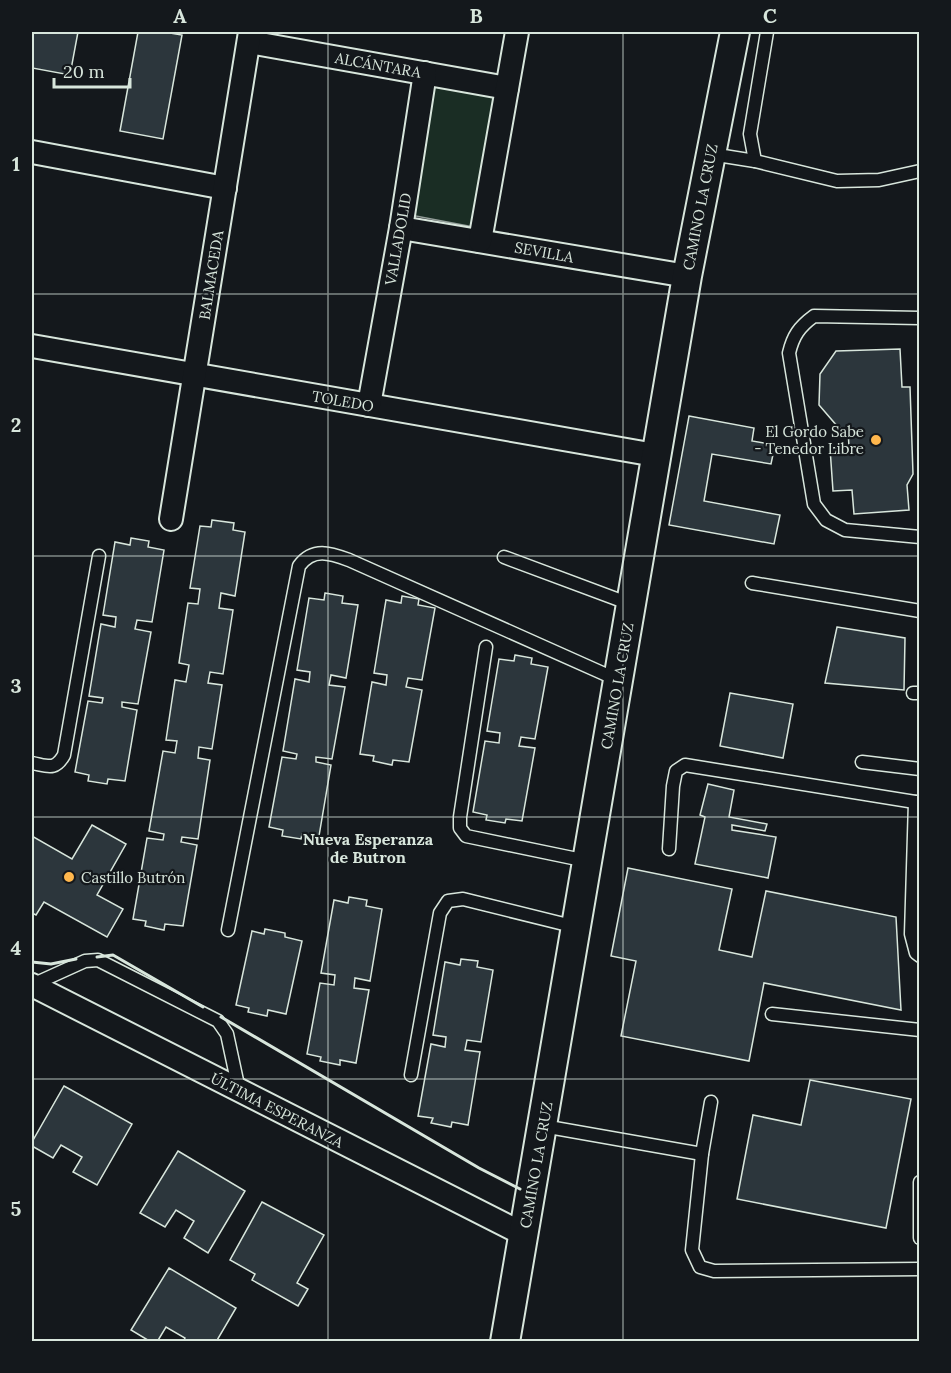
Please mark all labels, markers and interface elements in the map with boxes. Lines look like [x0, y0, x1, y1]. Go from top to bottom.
text: A [173, 3, 187, 28]
text: B [469, 3, 483, 28]
text: C [763, 3, 777, 28]
street label: ALCÁNTARA [332, 48, 423, 82]
scale bar [54, 51, 130, 89]
text: 20 m [63, 60, 105, 83]
street label: CAMINO LA CRUZ [678, 142, 722, 272]
text: 1 [12, 151, 20, 176]
street label: VALLADOLID [380, 191, 415, 288]
street label: BALMACEDA [195, 228, 228, 321]
street label: SEVILLA [513, 237, 576, 267]
street label: TOLEDO [311, 386, 375, 416]
text: 2 [11, 412, 21, 437]
place label: El Gordo Sabe - Tenedor Libre [754, 422, 864, 458]
marker: El Gordo Sabe - Tenedor Libre [869, 433, 883, 447]
street label: CAMINO LA CRUZ [597, 621, 637, 751]
text: 3 [10, 673, 22, 698]
district label: Nueva Esperanza de Butron [303, 829, 434, 867]
place label: Castillo Butrón [81, 868, 185, 887]
marker: Castillo Butrón [62, 870, 76, 884]
text: 4 [11, 935, 22, 960]
street label: ÚLTIMA ESPERANZA [207, 1068, 347, 1152]
street label: CAMINO LA CRUZ [516, 1100, 556, 1230]
text: 5 [11, 1196, 22, 1221]

